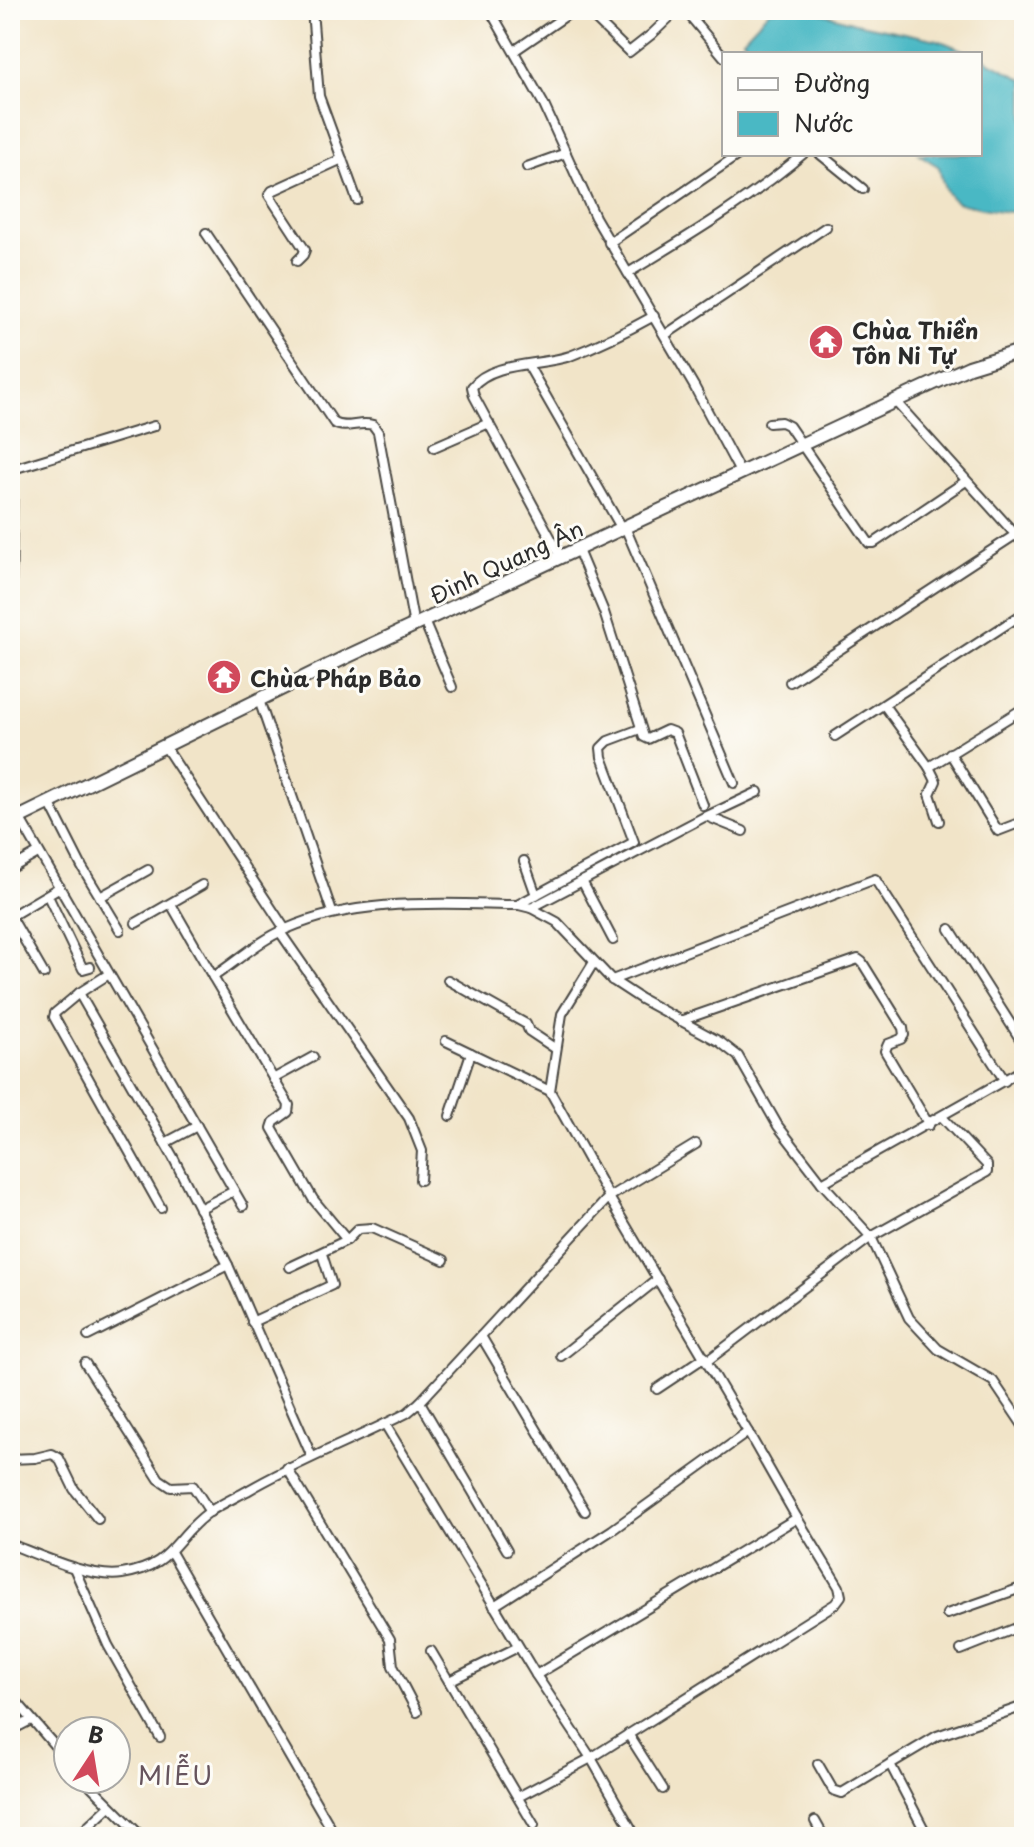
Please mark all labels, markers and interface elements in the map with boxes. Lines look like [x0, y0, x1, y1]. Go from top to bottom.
legend [722, 52, 982, 156]
text: Đường [794, 64, 870, 100]
text: Nước [794, 104, 853, 140]
place label: Chùa Thiền Tôn Ni Tự [852, 313, 978, 371]
temple icon: Chùa Thiền Tôn Ni Tự [807, 323, 845, 361]
street label: Đinh Quang Ân [424, 511, 588, 611]
temple icon: Chùa Pháp Bảo [205, 658, 243, 696]
place label: Chùa Pháp Bảo [250, 661, 421, 694]
north arrow [52, 1715, 132, 1795]
text: B [86, 1716, 107, 1752]
district label: MIỄU [138, 1753, 214, 1794]

